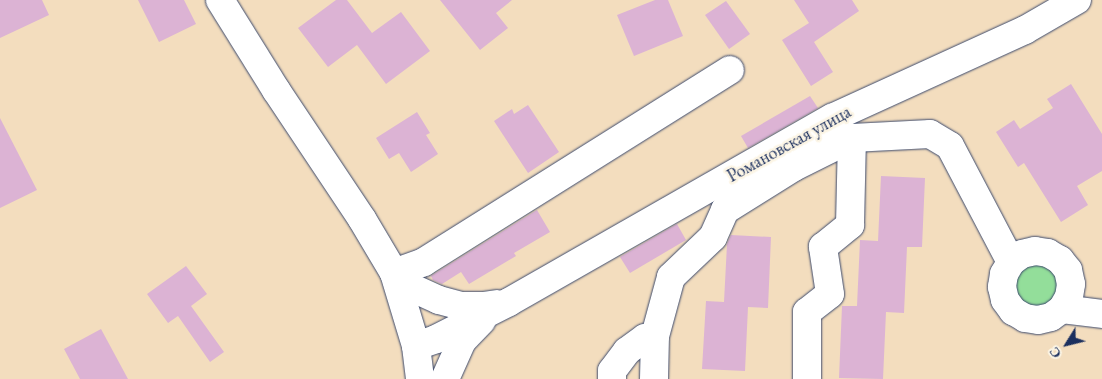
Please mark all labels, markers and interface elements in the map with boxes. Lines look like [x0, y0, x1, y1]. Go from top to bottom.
street label: Романовская улица [723, 101, 855, 187]
north arrow [1042, 319, 1092, 369]
text: С [1045, 344, 1065, 362]

